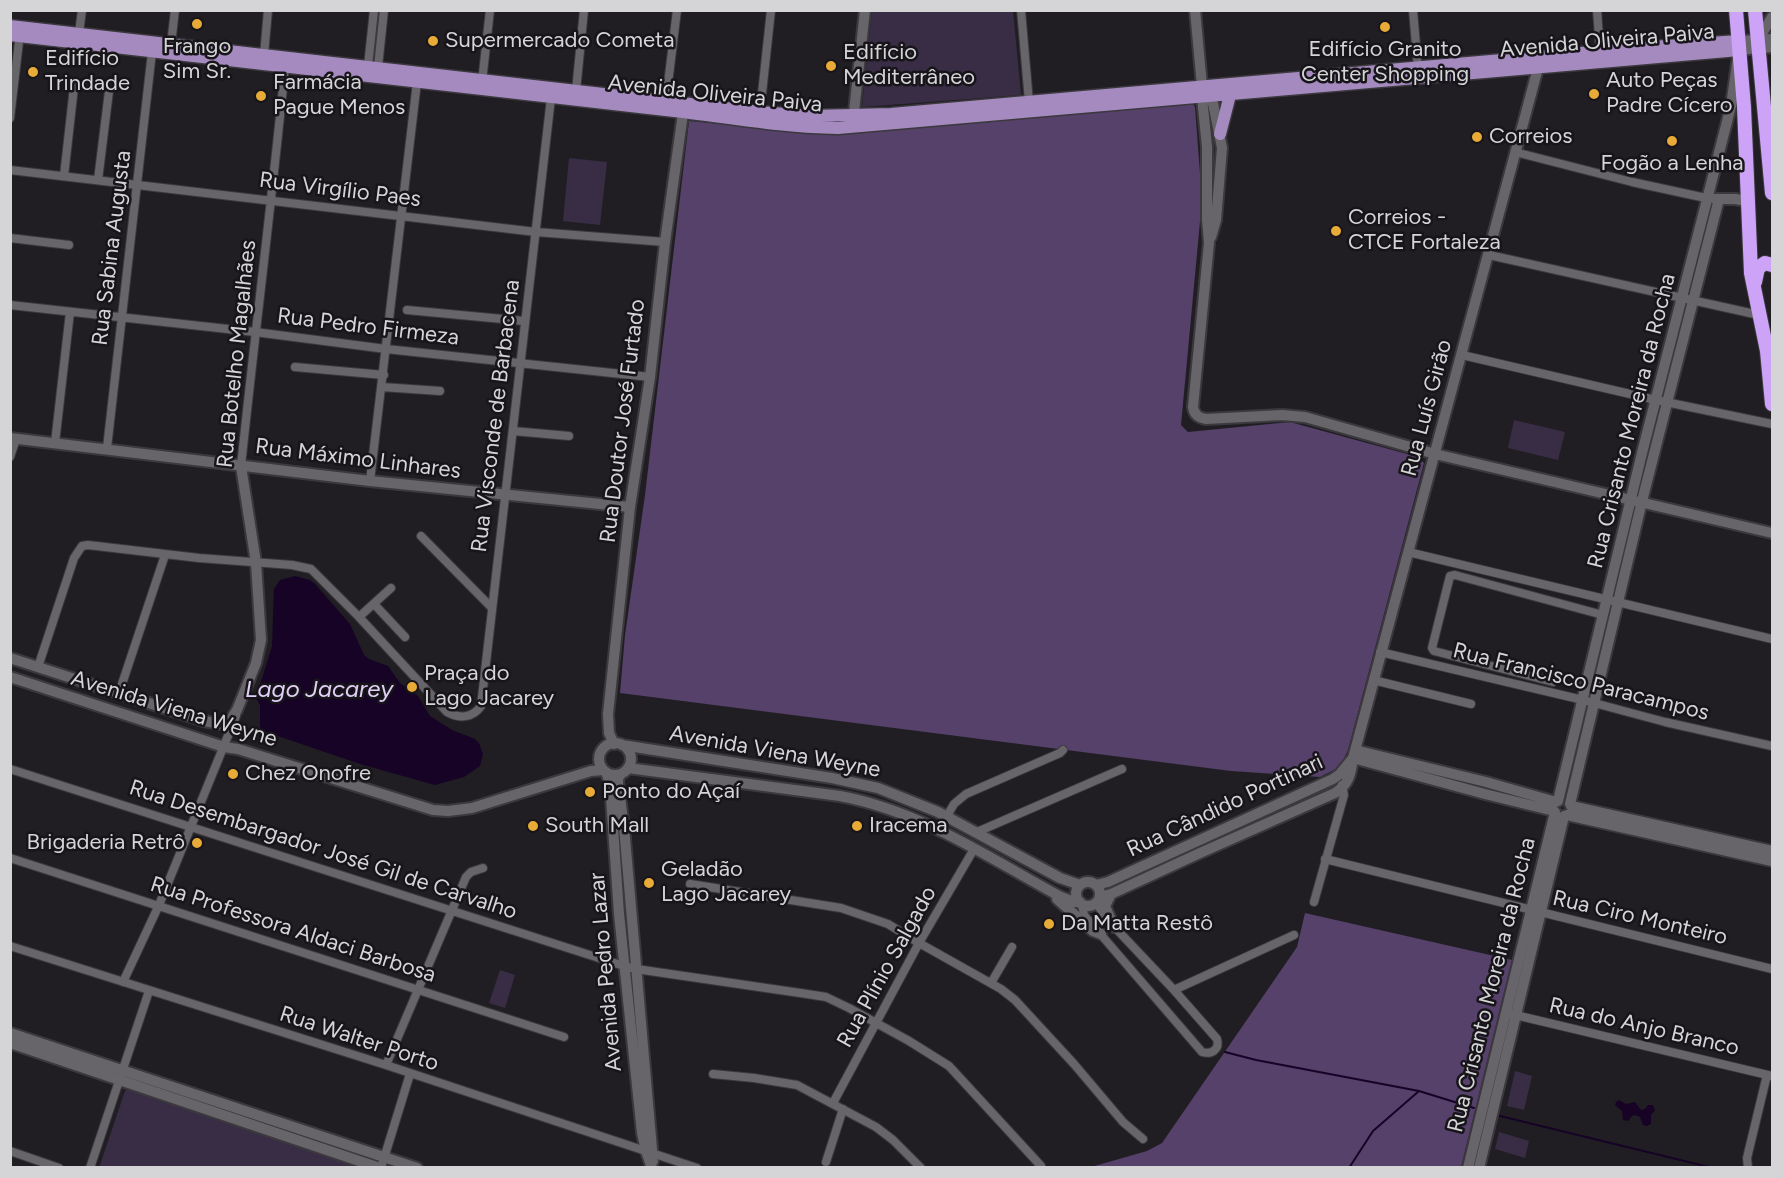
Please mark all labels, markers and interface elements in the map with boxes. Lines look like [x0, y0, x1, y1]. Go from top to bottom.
marker: Frango Sim Sr. [190, 17, 204, 31]
street label: Avenida Oliveira Paiva [1499, 18, 1715, 64]
marker: Edifício Granito Center Shopping [1378, 20, 1392, 34]
place label: Supermercado Cometa [445, 28, 674, 54]
place label: Frango Sim Sr. [163, 34, 231, 86]
marker: Supermercado Cometa [426, 34, 440, 48]
place label: Edifício Granito Center Shopping [1301, 37, 1469, 88]
place label: Edifício Mediterrâneo [843, 40, 975, 92]
place label: Edifício Trindade [45, 46, 130, 98]
marker: Edifício Mediterrâneo [824, 59, 838, 73]
marker: Edifício Trindade [26, 65, 40, 79]
place label: Auto Peças Padre Cícero [1606, 68, 1733, 119]
place label: Farmácia Pague Menos [273, 70, 405, 122]
street label: Avenida Oliveira Paiva [607, 70, 823, 118]
marker: Auto Peças Padre Cícero [1587, 87, 1601, 101]
marker: Farmácia Pague Menos [254, 89, 268, 103]
place label: Correios [1489, 124, 1573, 150]
marker: Correios [1470, 130, 1484, 144]
marker: Fogão a Lenha [1665, 134, 1679, 148]
street label: Rua Sabina Augusta [87, 149, 137, 347]
place label: Fogão a Lenha [1601, 151, 1743, 177]
street label: Rua Virgílio Paes [258, 167, 422, 213]
place label: Correios - CTCE Fortaleza [1348, 205, 1501, 256]
marker: Correios - CTCE Fortaleza [1329, 224, 1343, 238]
street label: Rua Botelho Magalhães [212, 239, 262, 469]
street label: Rua Crisanto Moreira da Rocha [1583, 271, 1681, 571]
street label: Rua Visconde de Barbacena [466, 278, 526, 554]
street label: Rua Doutor José Furtado [595, 298, 651, 544]
street label: Rua Pedro Firmeza [276, 303, 460, 351]
street label: Rua Luís Girão [1396, 337, 1458, 479]
street label: Rua Máximo Linhares [254, 433, 462, 485]
street label: Rua Francisco Paracampos [1450, 637, 1712, 727]
place label: Praça do Lago Jacarey [424, 661, 554, 712]
street label: Avenida Viena Weyne [68, 665, 280, 753]
water label: Lago Jacarey [245, 676, 393, 704]
marker: Praça do Lago Jacarey [405, 680, 419, 694]
street label: Avenida Viena Weyne [667, 720, 883, 784]
street label: Rua Cândido Portinari [1123, 749, 1327, 863]
place label: Chez Onofre [245, 761, 371, 787]
marker: Chez Onofre [226, 767, 240, 781]
street label: Rua Desembargador José Gil de Carvalho [126, 775, 520, 925]
place label: Ponto do Açaí [602, 779, 740, 805]
marker: Ponto do Açaí [583, 785, 597, 799]
place label: South Mall [545, 813, 649, 839]
place label: Iracema [869, 813, 947, 839]
marker: South Mall [526, 819, 540, 833]
marker: Iracema [850, 819, 864, 833]
place label: Brigaderia Retrô [26, 830, 185, 856]
street label: Rua Crisanto Moreira da Rocha [1443, 835, 1541, 1135]
marker: Brigaderia Retrô [190, 836, 204, 850]
place label: Geladão Lago Jacarey [661, 857, 791, 908]
street label: Rua Professora Aldaci Barbosa [147, 871, 439, 989]
street label: Avenida Pedro Lazar [584, 871, 628, 1073]
marker: Geladão Lago Jacarey [642, 876, 656, 890]
street label: Rua Plínio Salgado [832, 882, 942, 1052]
street label: Rua Ciro Monteiro [1550, 885, 1730, 951]
place label: Da Matta Restô [1061, 911, 1213, 937]
marker: Da Matta Restô [1042, 917, 1056, 931]
street label: Rua do Anjo Branco [1546, 992, 1742, 1062]
street label: Rua Walter Porto [276, 1001, 442, 1077]

